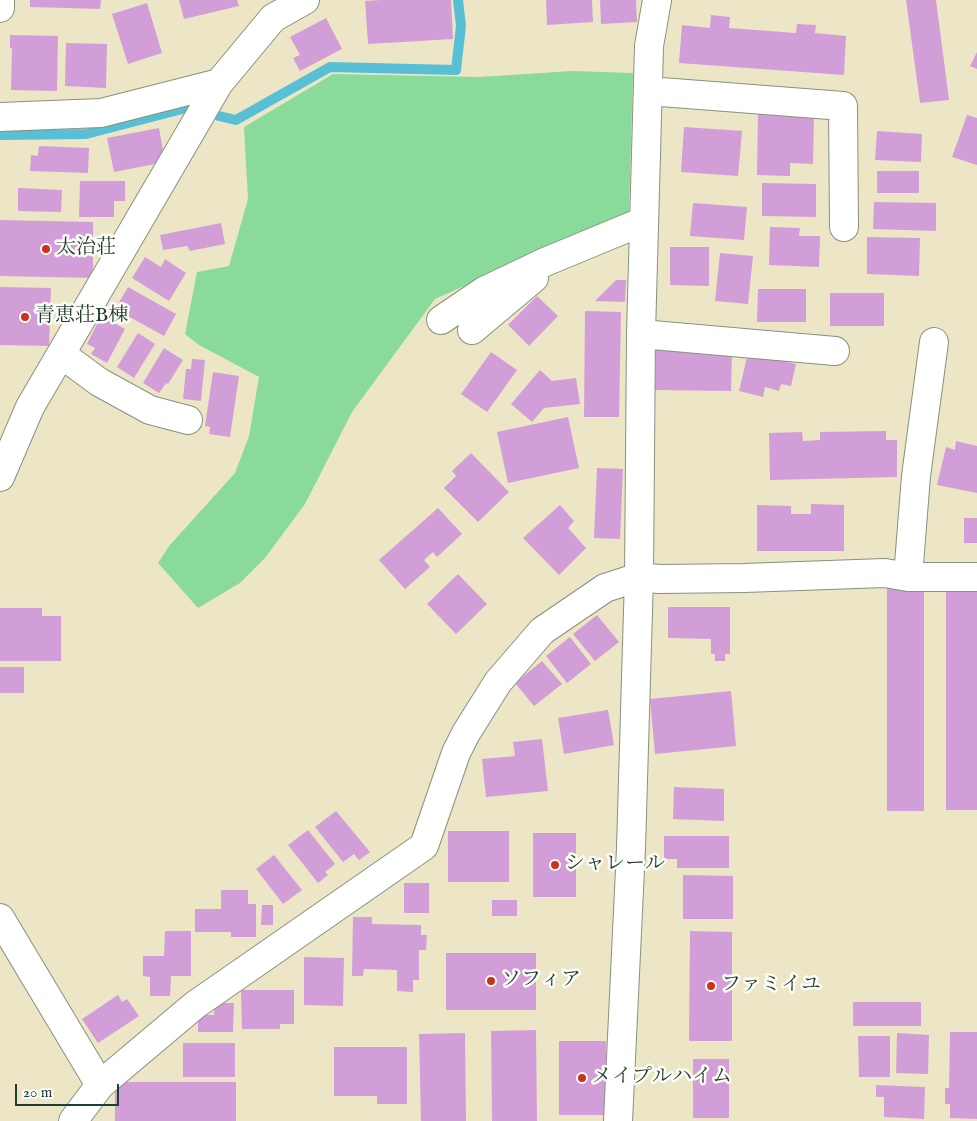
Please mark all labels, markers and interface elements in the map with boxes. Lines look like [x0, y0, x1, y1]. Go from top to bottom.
place label: 太治荘 [56, 237, 116, 261]
marker: 太治荘 [40, 243, 52, 255]
place label: 青恵荘B棟 [35, 305, 128, 329]
marker: 青恵荘B棟 [19, 311, 31, 323]
place label: シャレール [565, 853, 665, 877]
marker: シャレール [549, 859, 561, 871]
place label: ソフィア [501, 969, 581, 993]
place label: ファミイユ [721, 974, 821, 998]
marker: ソフィア [485, 975, 497, 987]
marker: ファミイユ [705, 980, 717, 992]
place label: メイプルハイム [592, 1066, 732, 1090]
marker: メイプルハイム [576, 1072, 588, 1084]
scale bar [18, 1074, 121, 1106]
text: 20 m [23, 1083, 52, 1102]

